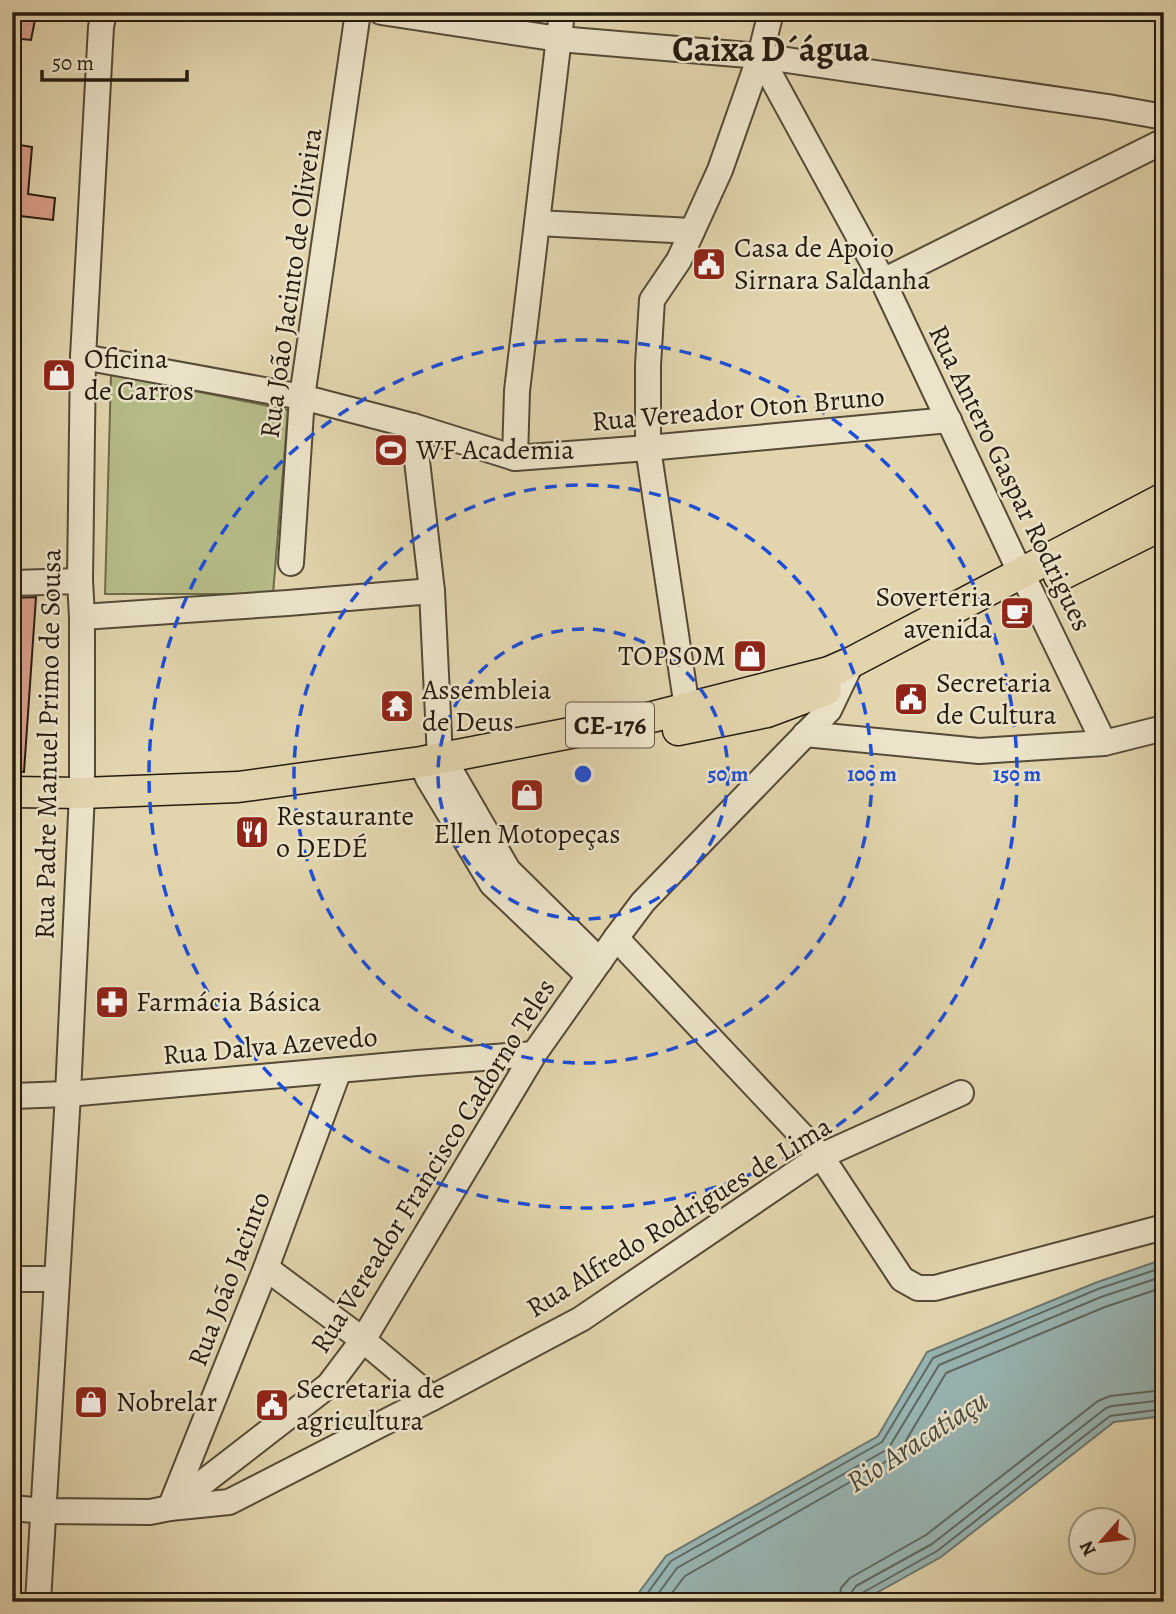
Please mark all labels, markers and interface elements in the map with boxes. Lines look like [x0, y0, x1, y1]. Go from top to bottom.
district label: Caixa D´água [672, 25, 870, 73]
scale bar [42, 38, 187, 82]
text: 50 m [52, 49, 94, 77]
street label: Rua João Jacinto de Oliveira [250, 125, 332, 441]
place label: Casa de Apoio Sirnara Saldanha [734, 229, 930, 299]
public building icon: Casa de Apoio Sirnara Saldanha [690, 245, 728, 283]
street label: Rua Antero Gaspar Rodrigues [919, 318, 1101, 638]
place label: Oficina de Carros [84, 340, 194, 410]
shop icon: Oficina de Carros [40, 356, 78, 394]
street label: Rua Vereador Oton Bruno [590, 377, 886, 441]
sports icon: WF Academia [372, 431, 410, 469]
place label: WF Academia [415, 431, 574, 469]
street label: Rua Padre Manuel Primo de Sousa [26, 548, 70, 940]
place label: Soverteria avenida [875, 578, 992, 648]
cafe icon: Soverteria avenida [998, 594, 1036, 632]
place label: TOPSOM [618, 637, 726, 675]
shop icon: TOPSOM [731, 637, 769, 675]
place label: Secretaria de Cultura [936, 664, 1057, 734]
place label: Assembleia de Deus [421, 671, 551, 741]
public building icon: Secretaria de Cultura [892, 680, 930, 718]
temple icon: Assembleia de Deus [378, 687, 416, 725]
road number: CE-176 [566, 702, 654, 748]
text: 50 m [708, 760, 749, 788]
text: 100 m [847, 760, 897, 788]
text: 150 m [993, 760, 1042, 788]
centre of rings [571, 762, 595, 786]
shop icon: Ellen Motopeças [508, 776, 546, 814]
place label: Restaurante o DEDÉ [276, 797, 414, 867]
restaurant icon: Restaurante o DEDÉ [233, 813, 271, 851]
place label: Ellen Motopeças [433, 815, 621, 853]
street label: Rua Vereador Francisco Cadorno Teles [302, 971, 564, 1361]
pharmacy icon: Farmácia Básica [93, 983, 131, 1021]
place label: Farmácia Básica [136, 983, 321, 1021]
street label: Rua Dalva Azevedo [161, 1018, 379, 1074]
street label: Rua Alfredo Rodrigues de Lima [519, 1107, 839, 1327]
street label: Rua João Jacinto [178, 1186, 280, 1372]
place label: Secretaria de agricultura [296, 1370, 445, 1440]
water label: Rio Aracatiaçu [838, 1380, 996, 1502]
shop icon: Nobrelar [72, 1383, 110, 1421]
place label: Nobrelar [116, 1383, 218, 1421]
public building icon: Secretaria de agricultura [253, 1386, 291, 1424]
north arrow [1068, 1506, 1138, 1576]
text: N [1073, 1536, 1103, 1561]

